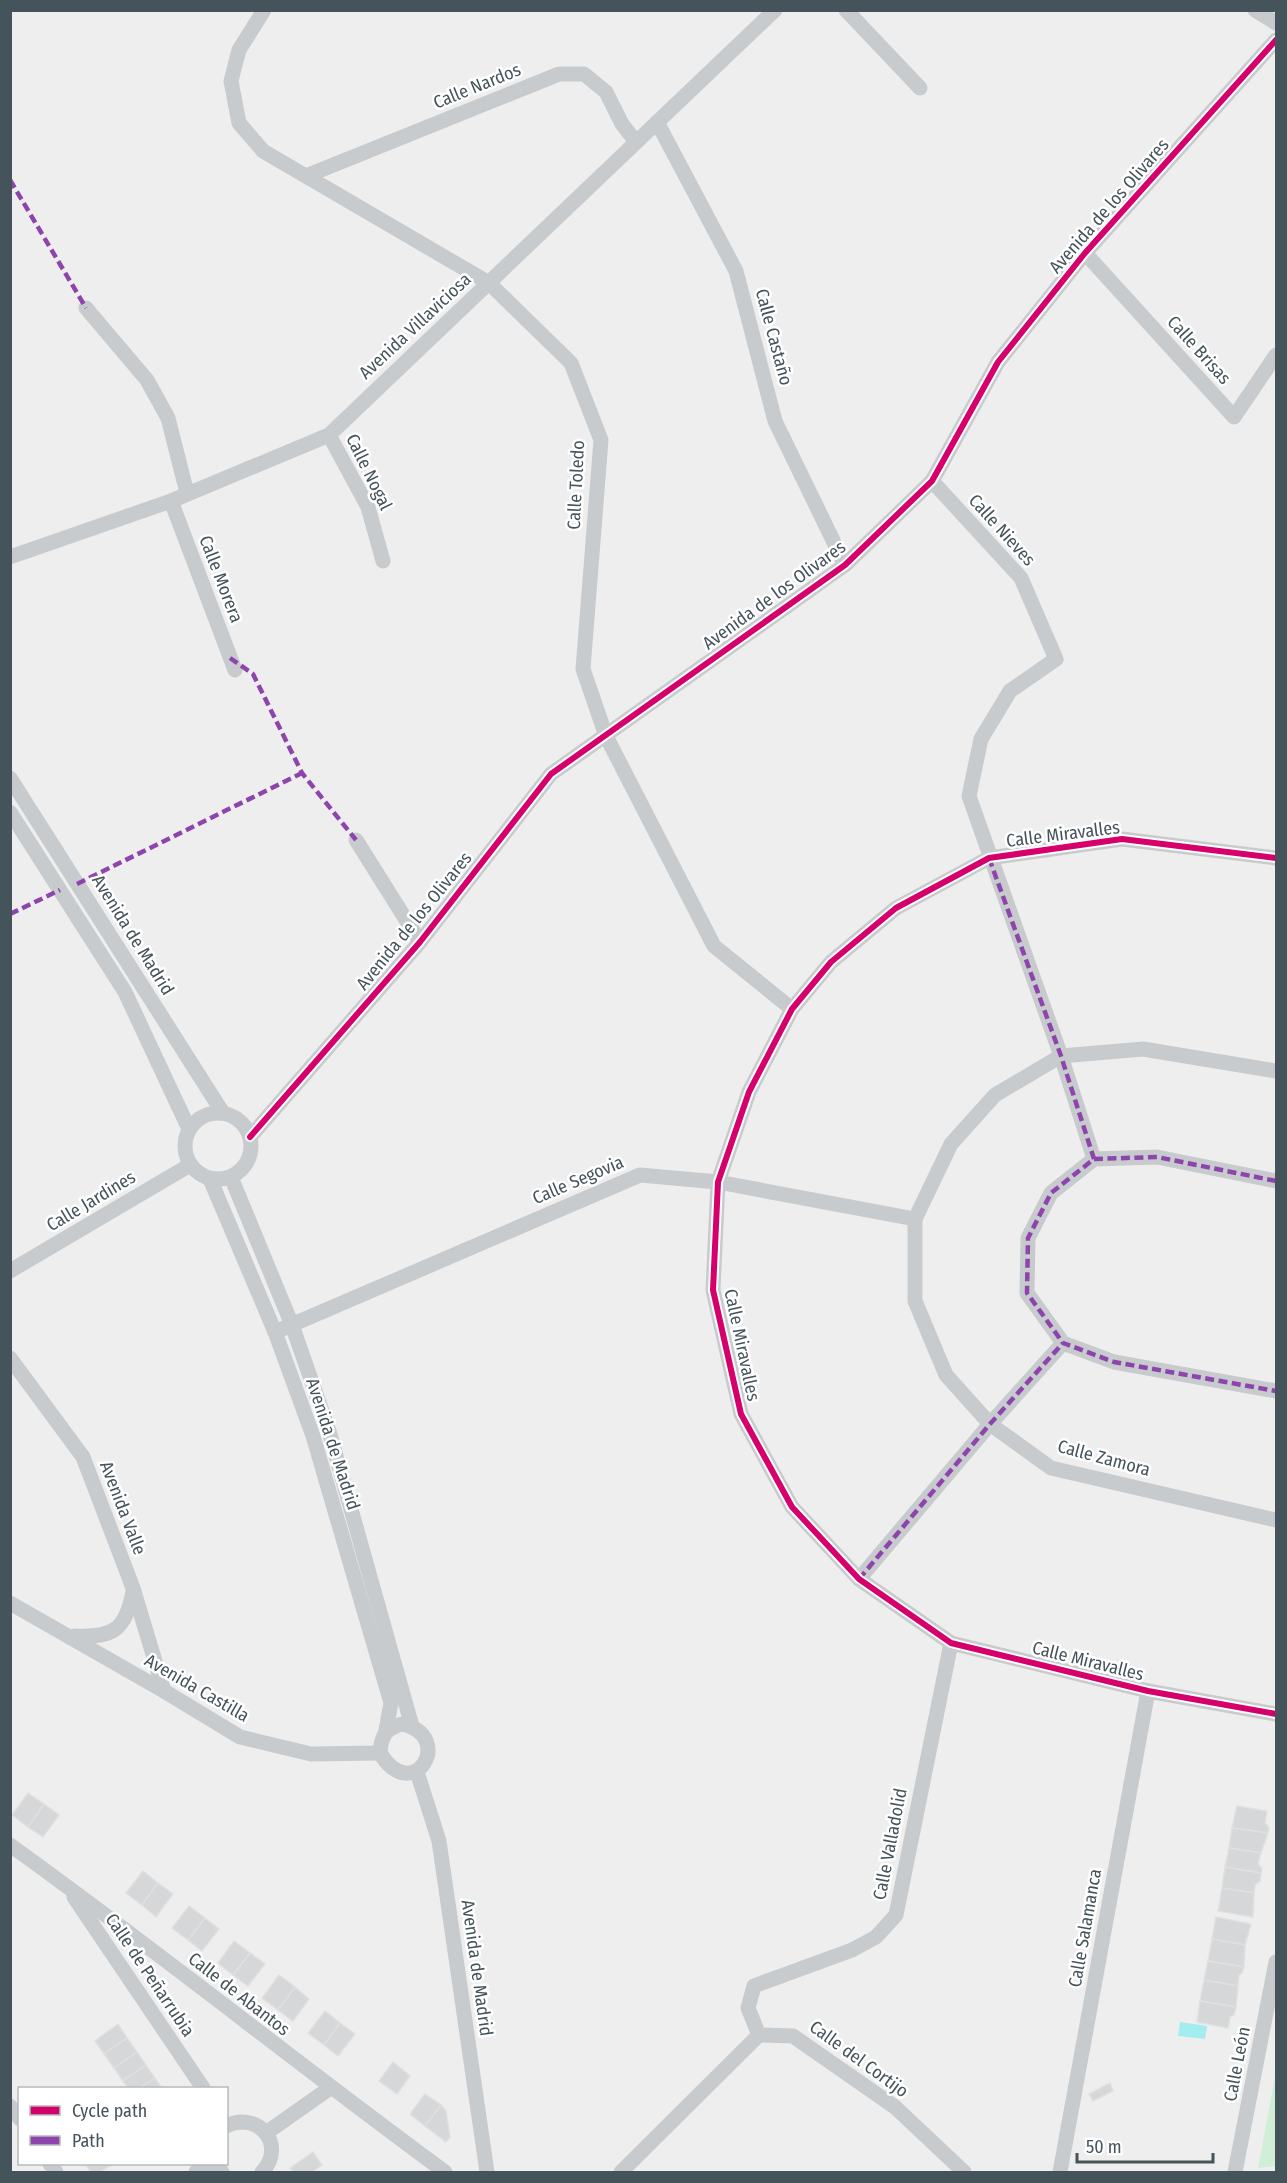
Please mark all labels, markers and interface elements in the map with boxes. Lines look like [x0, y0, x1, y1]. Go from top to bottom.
street label: Calle Nardos [430, 58, 524, 114]
street label: Avenida de los Olivares [1044, 134, 1174, 278]
street label: Avenida Villaviciosa [354, 268, 476, 384]
street label: Calle Castaño [751, 286, 797, 388]
street label: Calle Brisas [1162, 311, 1236, 389]
street label: Calle Nogal [341, 430, 397, 514]
street label: Calle Toledo [563, 440, 589, 530]
street label: Calle Nieves [964, 490, 1040, 571]
street label: Calle Morera [194, 532, 248, 626]
street label: Avenida de los Olivares [698, 536, 850, 654]
street label: Calle Miravalles [1005, 816, 1121, 852]
street label: Avenida de los Olivares [352, 847, 477, 995]
street label: Avenida de Madrid [87, 871, 179, 999]
street label: Calle Segovia [529, 1151, 627, 1209]
street label: Calle Jardines [43, 1166, 140, 1236]
street label: Calle Miravalles [719, 1287, 765, 1403]
street label: Avenida de Madrid [301, 1375, 365, 1513]
street label: Calle Zamora [1055, 1435, 1153, 1481]
street label: Avenida Valle [95, 1458, 151, 1558]
street label: Calle Miravalles [1030, 1637, 1146, 1686]
street label: Avenida Castilla [141, 1649, 253, 1727]
street label: Calle Valladolid [868, 1786, 912, 1902]
street label: Calle Salamanca [1064, 1867, 1106, 1989]
street label: Avenida de Madrid [457, 1898, 497, 2038]
street label: Calle de Peñarrubia [101, 1909, 199, 2041]
street label: Calle de Abantos [184, 1948, 294, 2041]
street label: Calle del Cortijo [805, 2016, 913, 2102]
street label: Calle León [1219, 2025, 1255, 2103]
legend [18, 2087, 228, 2165]
text: Cycle path [72, 2100, 147, 2122]
scale bar [1077, 2126, 1214, 2164]
text: Path [72, 2130, 105, 2152]
text: 50 m [1086, 2136, 1122, 2158]

